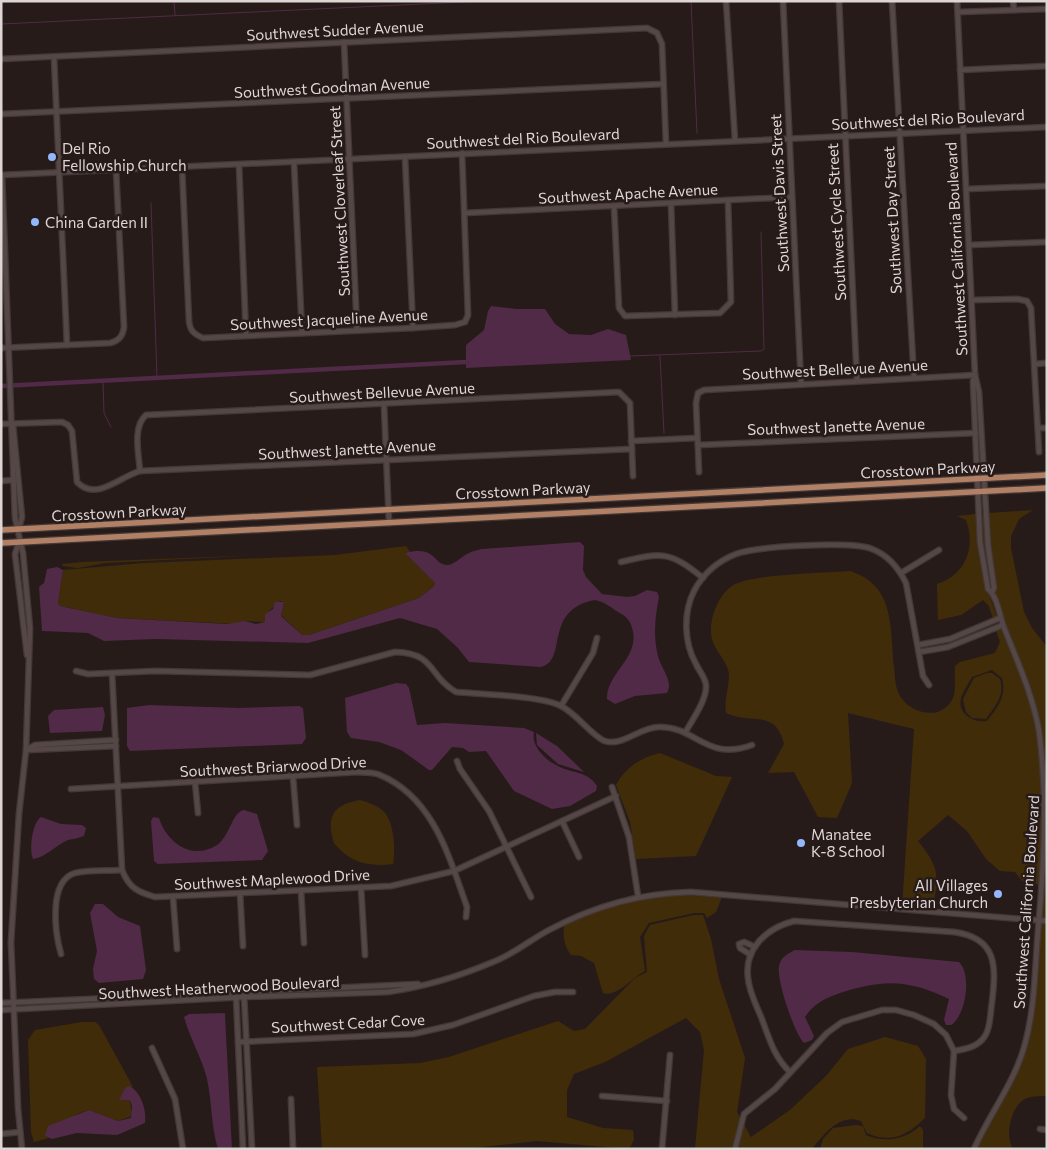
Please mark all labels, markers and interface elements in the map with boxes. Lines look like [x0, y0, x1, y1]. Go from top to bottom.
street label: Southwest Sudder Avenue [246, 16, 424, 44]
street label: Southwest Goodman Avenue [234, 73, 430, 101]
street label: Southwest Cloverleaf Street [325, 105, 353, 297]
street label: Southwest del Rio Boulevard [831, 105, 1025, 133]
street label: Southwest Davis Street [766, 113, 792, 273]
street label: Southwest del Rio Boulevard [426, 124, 620, 152]
place label: Del Rio Fellowship Church [62, 139, 186, 174]
street label: Southwest California Boulevard [941, 142, 971, 356]
street label: Southwest Cycle Street [823, 143, 849, 301]
street label: Southwest Day Street [879, 146, 905, 294]
marker: Del Rio Fellowship Church [46, 151, 58, 163]
street label: Southwest Apache Avenue [538, 179, 718, 207]
place label: China Garden II [45, 213, 148, 231]
marker: China Garden II [29, 216, 41, 228]
street label: Southwest Jacqueline Avenue [230, 305, 428, 333]
street label: Southwest Bellevue Avenue [742, 355, 928, 383]
street label: Southwest Bellevue Avenue [289, 378, 475, 406]
street label: Southwest Janette Avenue [747, 414, 925, 438]
street label: Southwest Janette Avenue [258, 435, 436, 463]
street label: Crosstown Parkway [860, 456, 996, 482]
street label: Crosstown Parkway [455, 477, 591, 503]
street label: Crosstown Parkway [51, 499, 187, 525]
street label: Southwest Briarwood Drive [179, 752, 367, 780]
street label: Southwest California Boulevard [1010, 795, 1042, 1009]
place label: Manatee K-8 School [811, 825, 885, 860]
marker: Manatee K-8 School [795, 837, 807, 849]
street label: Southwest Maplewood Drive [174, 865, 370, 893]
place label: All Villages Presbyterian Church [850, 876, 988, 911]
marker: All Villages Presbyterian Church [992, 888, 1004, 900]
street label: Southwest Heatherwood Boulevard [98, 972, 340, 1002]
street label: Southwest Cedar Cove [271, 1010, 425, 1036]

